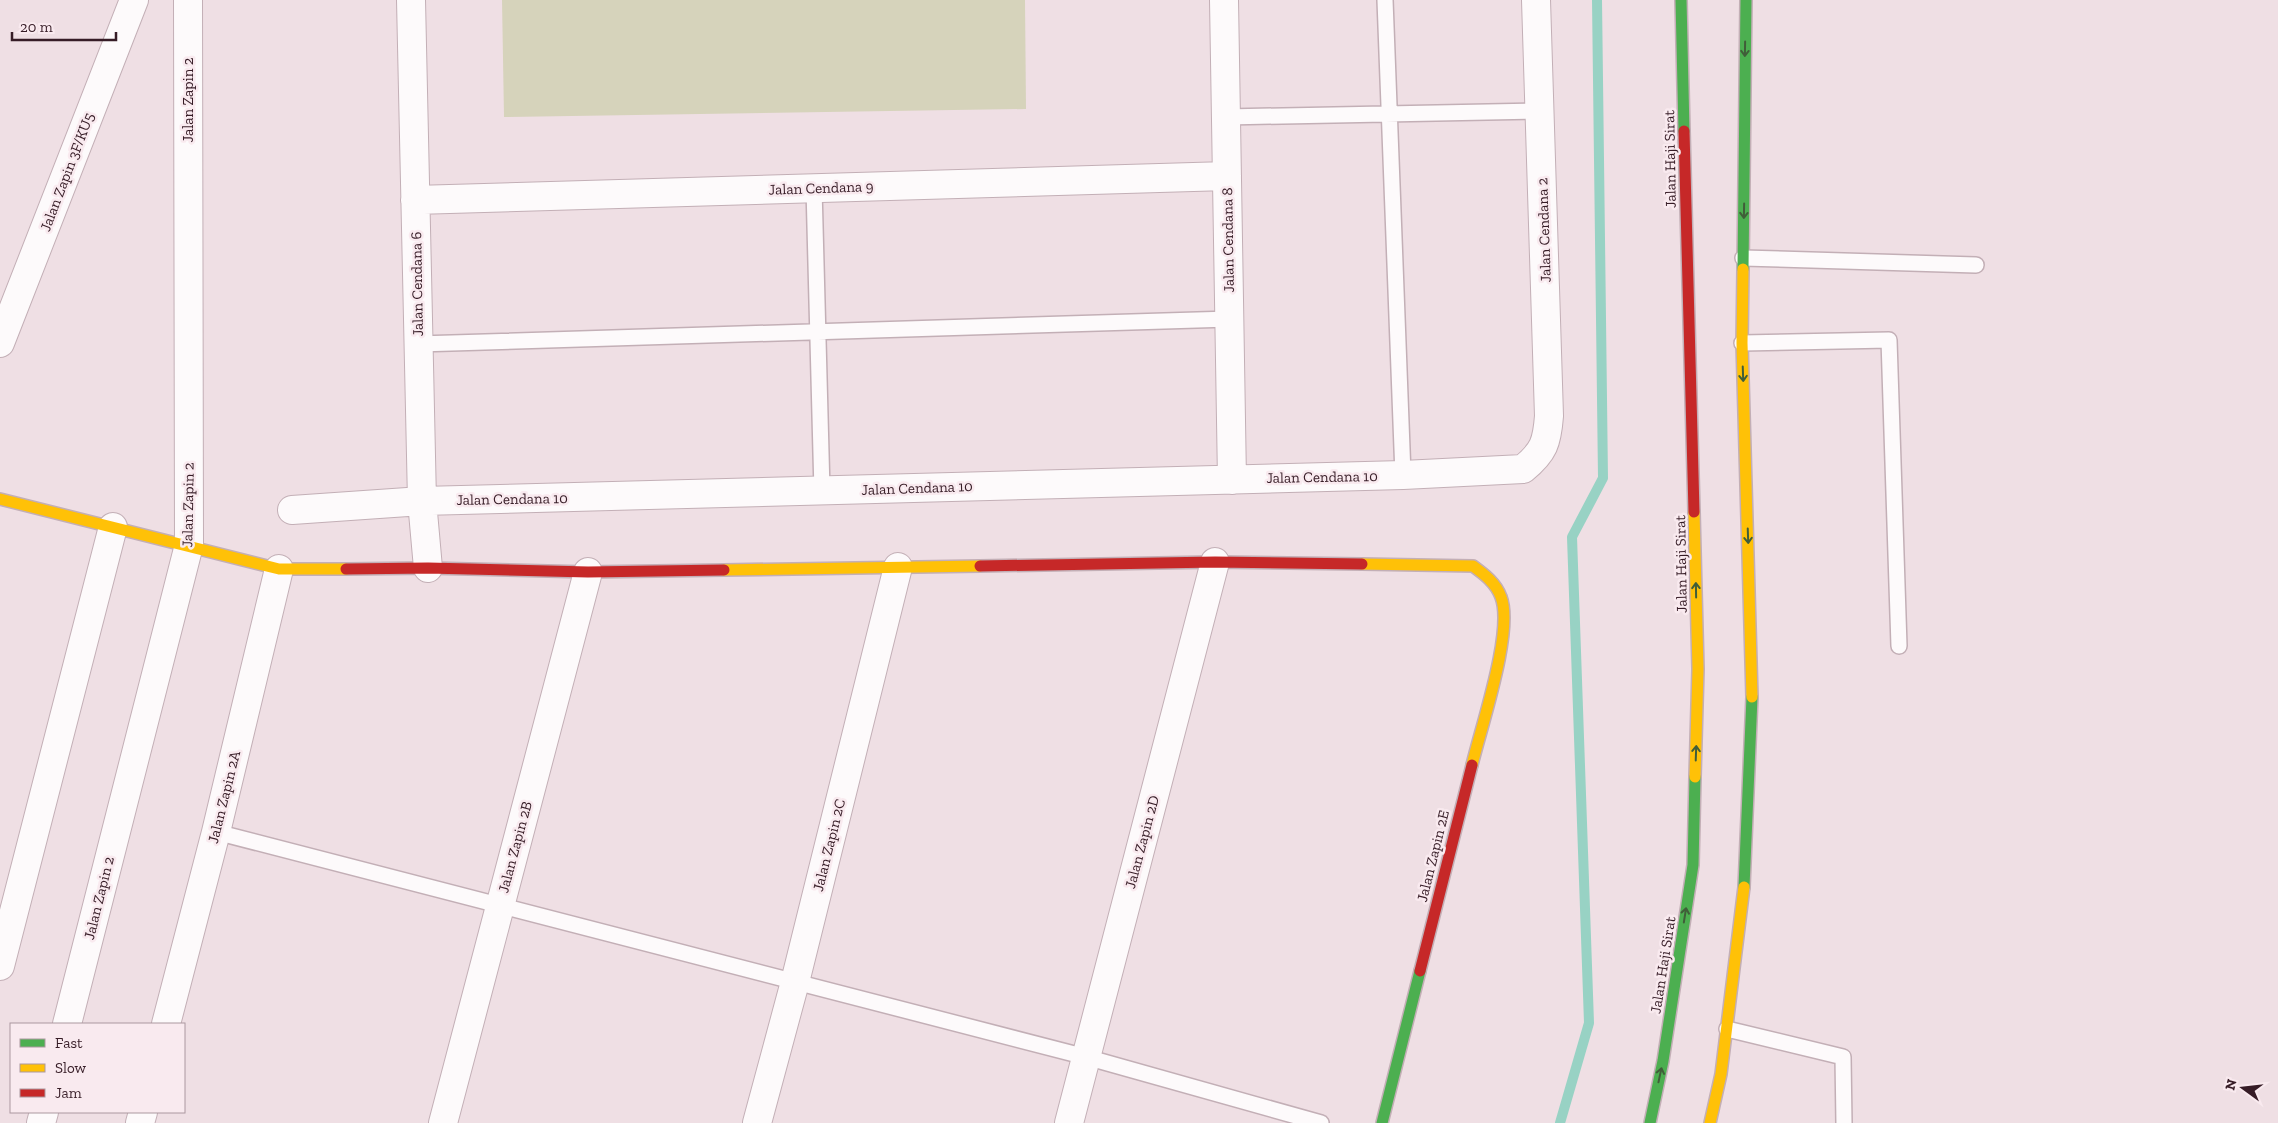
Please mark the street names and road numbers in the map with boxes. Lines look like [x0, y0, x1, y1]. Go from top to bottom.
street label: Jalan Zapin 2 [179, 57, 197, 143]
street label: Jalan Haji Sirat [1660, 109, 1680, 208]
street label: Jalan Zapin 3F/KU5 [36, 110, 98, 234]
street label: Jalan Cendana 9 [768, 177, 874, 199]
street label: Jalan Cendana 2 [1533, 177, 1555, 283]
street label: Jalan Cendana 8 [1218, 187, 1238, 293]
street label: Jalan Cendana 6 [407, 231, 427, 337]
street label: Jalan Zapin 2 [178, 462, 198, 548]
street label: Jalan Cendana 10 [1266, 467, 1378, 487]
street label: Jalan Cendana 10 [861, 477, 973, 499]
street label: Jalan Cendana 10 [456, 489, 568, 509]
street label: Jalan Haji Sirat [1671, 514, 1691, 613]
street label: Jalan Zapin 2A [204, 749, 244, 845]
street label: Jalan Zapin 2D [1121, 794, 1163, 890]
street label: Jalan Zapin 2C [809, 797, 849, 893]
street label: Jalan Zapin 2B [494, 799, 536, 895]
street label: Jalan Zapin 2E [1413, 808, 1453, 904]
street label: Jalan Zapin 2 [80, 854, 118, 941]
street label: Jalan Haji Sirat [1646, 915, 1680, 1015]

